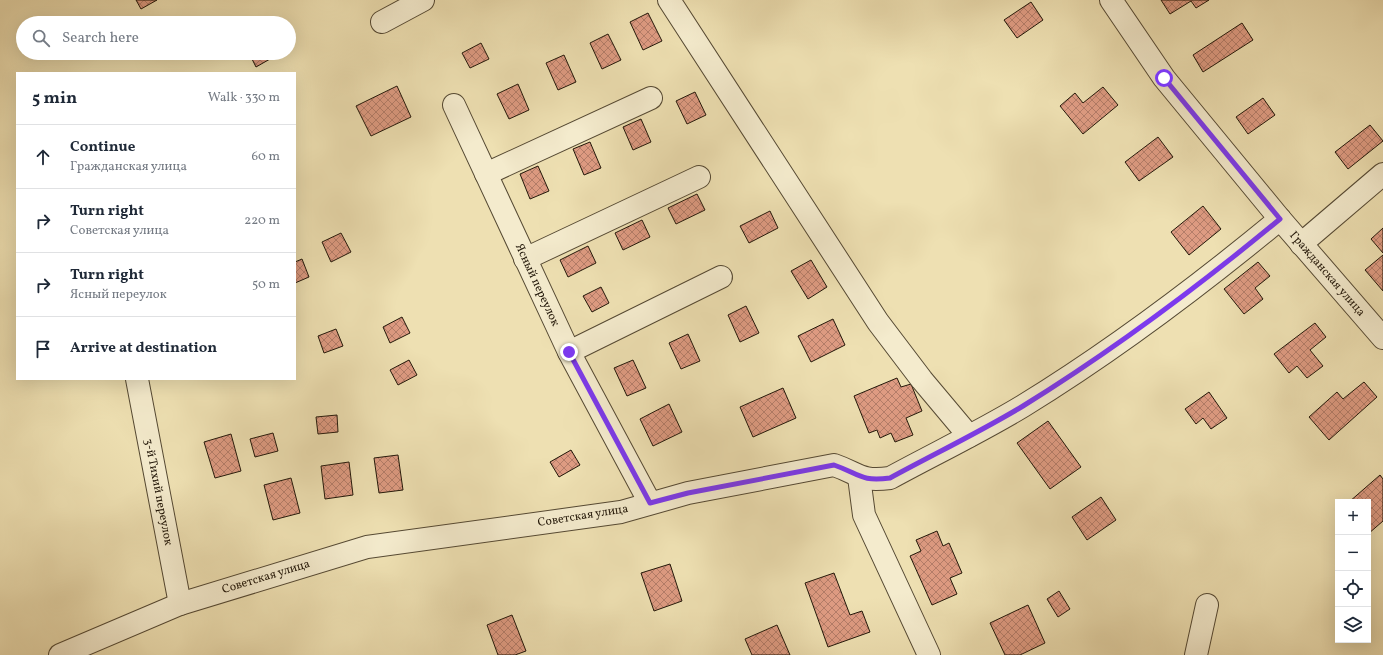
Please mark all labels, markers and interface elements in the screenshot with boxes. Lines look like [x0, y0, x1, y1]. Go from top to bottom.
search box [16, 16, 296, 60]
icon: search [30, 27, 52, 49]
text: Search here [62, 28, 139, 49]
route start [1155, 69, 1173, 87]
text: 5 min [32, 87, 77, 110]
text: Walk · 330 m [208, 89, 280, 107]
text: Continue [70, 137, 135, 158]
icon: ahead [32, 146, 54, 168]
text: 60 m [252, 148, 280, 166]
text: Гражданская улица [70, 158, 187, 176]
text: Turn right [70, 201, 144, 222]
icon: right [32, 210, 54, 232]
text: 220 m [244, 212, 280, 230]
text: Советская улица [70, 222, 169, 240]
street label: Гражданская улица [1286, 228, 1368, 320]
street label: Ясный переулок [511, 241, 563, 329]
text: Turn right [70, 265, 144, 286]
icon: right [32, 274, 54, 296]
text: 50 m [252, 276, 280, 294]
text: Ясный переулок [70, 286, 167, 304]
icon: arrive [32, 338, 54, 360]
text: Arrive at destination [70, 338, 217, 359]
route end [560, 343, 578, 361]
street label: 3-й Тихий переулок [140, 437, 176, 547]
map controls [1335, 499, 1371, 643]
button: + [1335, 499, 1371, 535]
street label: Советская улица [537, 501, 629, 531]
button: − [1335, 535, 1371, 571]
street label: Советская улица [220, 556, 312, 598]
button: locate [1335, 571, 1371, 607]
button: layers [1335, 607, 1371, 643]

